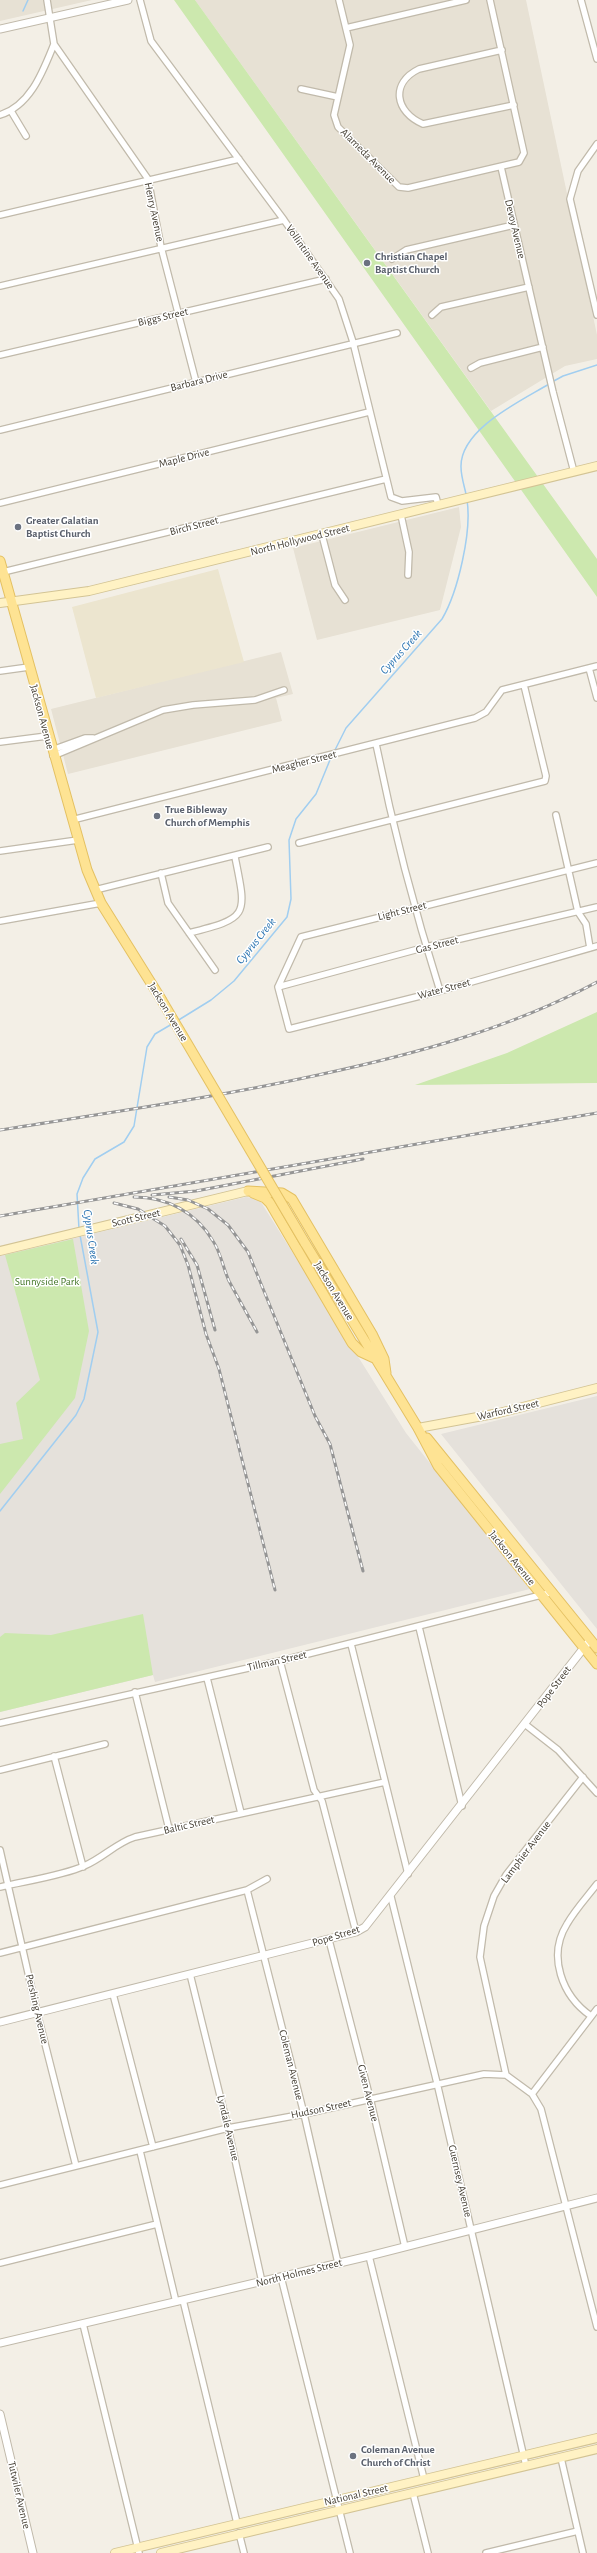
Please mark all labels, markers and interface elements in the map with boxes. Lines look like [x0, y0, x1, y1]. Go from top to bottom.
street label: Alameda Avenue [338, 126, 398, 186]
street label: Henry Avenue [141, 181, 167, 243]
street label: Devoy Avenue [502, 198, 528, 260]
street label: Vollintine Avenue [283, 222, 337, 292]
place label: Christian Chapel Baptist Church [375, 250, 447, 276]
marker: Christian Chapel Baptist Church [362, 258, 372, 268]
street label: Biggs Street [137, 305, 189, 329]
street label: Barbara Drive [169, 368, 229, 394]
street label: Maple Drive [157, 445, 211, 471]
place label: Greater Galatian Baptist Church [26, 514, 99, 540]
street label: Birch Street [168, 514, 220, 538]
street label: North Hollywood Street [249, 521, 351, 559]
marker: Greater Galatian Baptist Church [13, 522, 23, 532]
water label: Cyprus Creek [377, 627, 425, 677]
street label: Jackson Avenue [27, 683, 57, 751]
street label: Meagher Street [270, 748, 338, 776]
place label: True Bibleway Church of Memphis [165, 803, 250, 829]
marker: True Bibleway Church of Memphis [152, 811, 162, 821]
street label: Light Street [376, 899, 428, 923]
water label: Cyprus Creek [233, 915, 279, 967]
street label: Gas Street [414, 933, 460, 957]
street label: Water Street [416, 976, 472, 1002]
street label: Jackson Avenue [145, 980, 191, 1044]
street label: Scott Street [110, 1206, 162, 1230]
water label: Cyprus Creek [80, 1209, 102, 1265]
street label: Jackson Avenue [311, 1259, 357, 1323]
park label: Sunnyside Park [15, 1275, 79, 1289]
street label: Warford Street [476, 1396, 540, 1424]
street label: Jackson Avenue [486, 1528, 538, 1588]
street label: Tillman Street [246, 1648, 308, 1674]
street label: Pope Street [534, 1663, 574, 1711]
street label: Baltic Street [162, 1813, 216, 1837]
street label: Lamphier Avenue [498, 1818, 554, 1886]
street label: Pope Street [311, 1923, 361, 1949]
street label: Pershing Avenue [23, 1973, 51, 2045]
street label: Coleman Avenue [276, 2028, 306, 2102]
street label: Given Avenue [355, 2063, 381, 2123]
street label: Lyndale Avenue [214, 2094, 242, 2162]
street label: Hudson Street [290, 2096, 352, 2122]
street label: Guernsey Avenue [445, 2143, 475, 2219]
street label: North Holmes Street [255, 2256, 343, 2290]
place label: Coleman Avenue Church of Christ [361, 2443, 435, 2469]
marker: Coleman Avenue Church of Christ [348, 2451, 358, 2461]
street label: Tutwiler Avenue [5, 2460, 33, 2530]
street label: National Street [323, 2481, 389, 2509]

